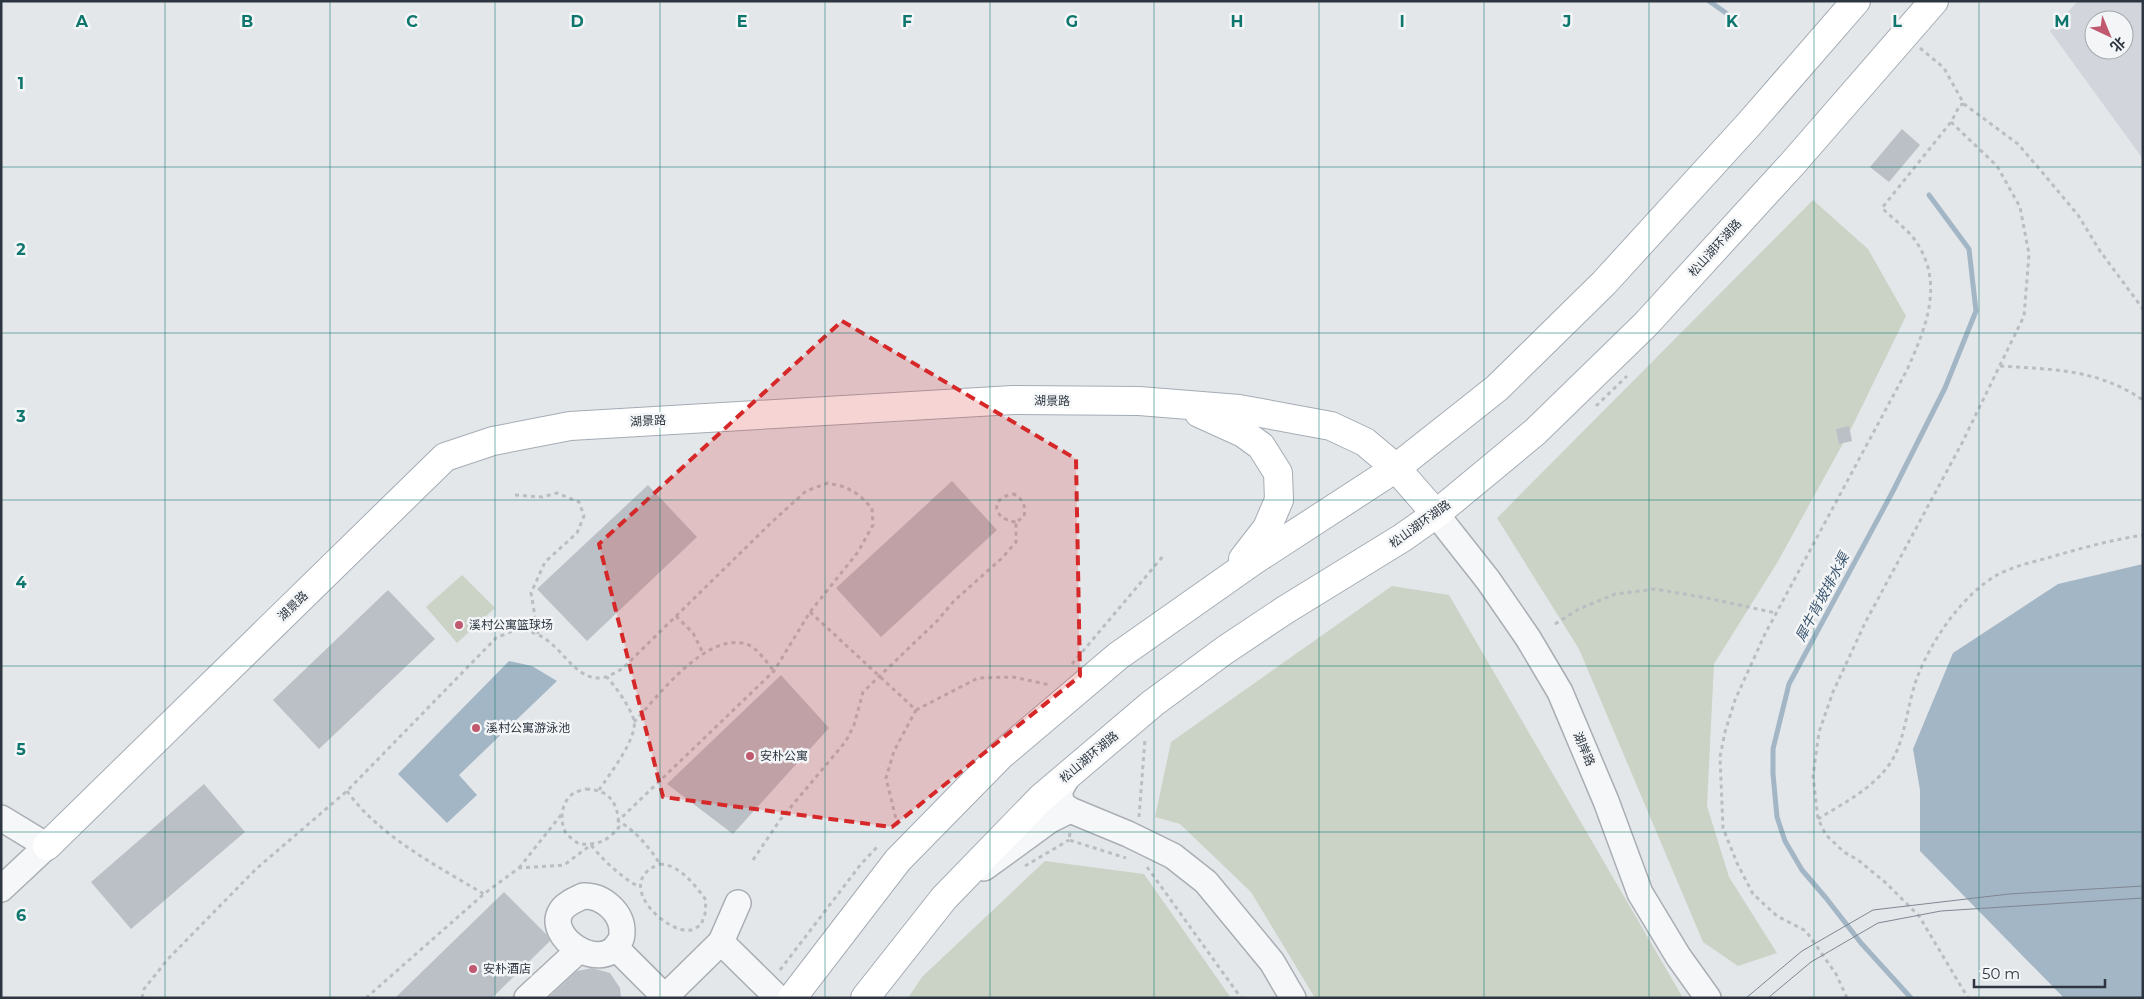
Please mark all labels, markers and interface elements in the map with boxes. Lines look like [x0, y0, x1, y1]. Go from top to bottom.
north arrow [2084, 10, 2134, 60]
text: A [75, 12, 89, 31]
text: B [241, 12, 253, 31]
text: C [406, 12, 418, 31]
text: D [570, 12, 584, 31]
text: E [737, 12, 747, 31]
text: F [902, 12, 912, 31]
text: G [1066, 12, 1078, 31]
text: H [1231, 12, 1243, 31]
text: I [1399, 12, 1405, 31]
text: J [1562, 12, 1571, 31]
text: K [1726, 12, 1739, 31]
text: L [1892, 12, 1902, 31]
text: M [2054, 12, 2070, 31]
text: 北 [2107, 33, 2129, 56]
text: 1 [18, 74, 24, 93]
street label: 松山湖环湖路 [1685, 216, 1744, 279]
text: 2 [16, 240, 26, 259]
street label: 湖景路 [1034, 393, 1070, 408]
text: 3 [15, 407, 26, 426]
street label: 湖景路 [630, 412, 666, 429]
street label: 松山湖环湖路 [1386, 496, 1453, 551]
water label: 犀牛背坡排水渠 [1791, 548, 1854, 644]
text: 4 [15, 573, 27, 592]
street label: 湖景路 [274, 588, 311, 624]
place label: 溪村公寓篮球场 [469, 617, 553, 632]
marker: 溪村公寓篮球场 [453, 619, 465, 631]
place label: 溪村公寓游泳池 [486, 720, 570, 735]
marker: 溪村公寓游泳池 [470, 722, 482, 734]
street label: 松山湖环湖路 [1056, 728, 1121, 786]
street label: 湖岸路 [1571, 729, 1598, 768]
text: 5 [16, 740, 26, 759]
place label: 安朴公寓 [760, 748, 808, 763]
marker: 安朴公寓 [744, 750, 756, 762]
text: 6 [16, 906, 26, 925]
scale bar [1974, 956, 2105, 988]
place label: 安朴酒店 [483, 961, 531, 976]
marker: 安朴酒店 [467, 963, 479, 975]
text: 50 m [1982, 964, 2020, 983]

